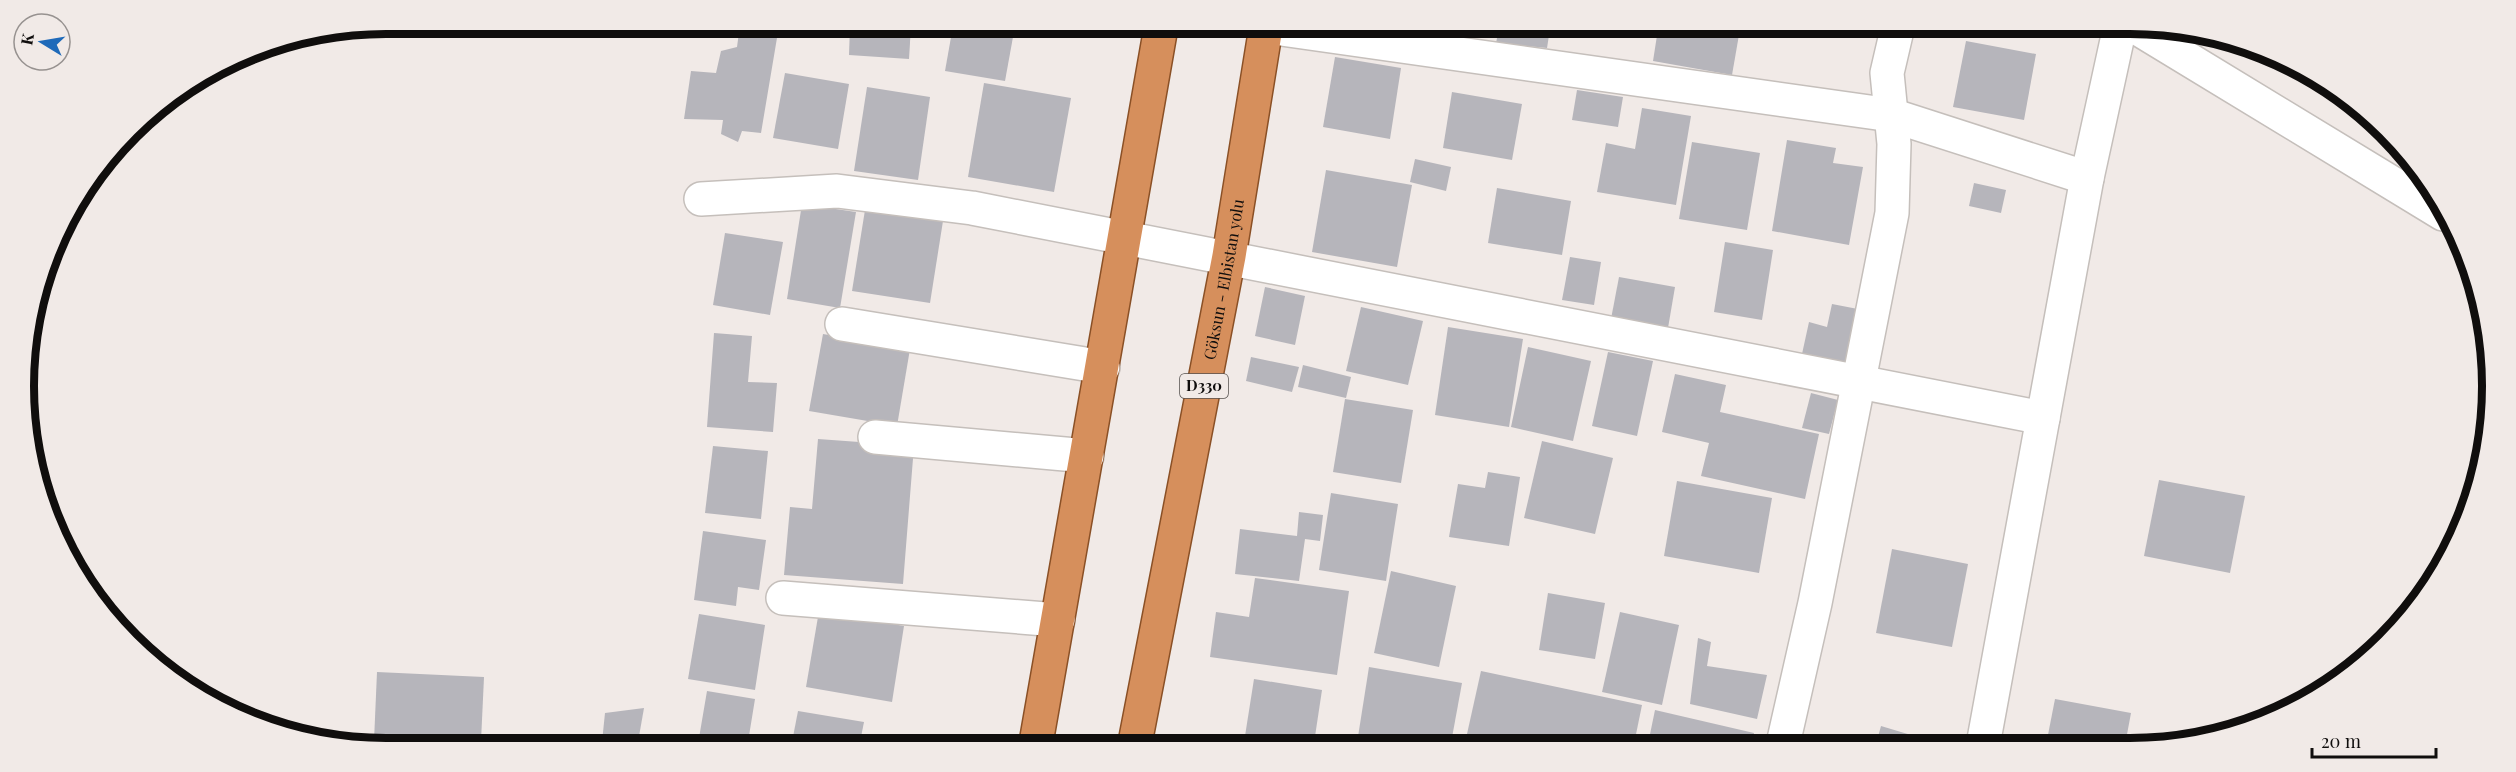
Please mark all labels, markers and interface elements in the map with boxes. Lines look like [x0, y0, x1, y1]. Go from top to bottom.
north arrow [12, 12, 72, 72]
text: K [15, 31, 38, 47]
street label: Göksun - Elbistan yolu [1198, 197, 1248, 361]
road number: D330 [1180, 374, 1228, 398]
scale bar [2312, 721, 2436, 759]
text: 20 m [2321, 729, 2361, 753]

